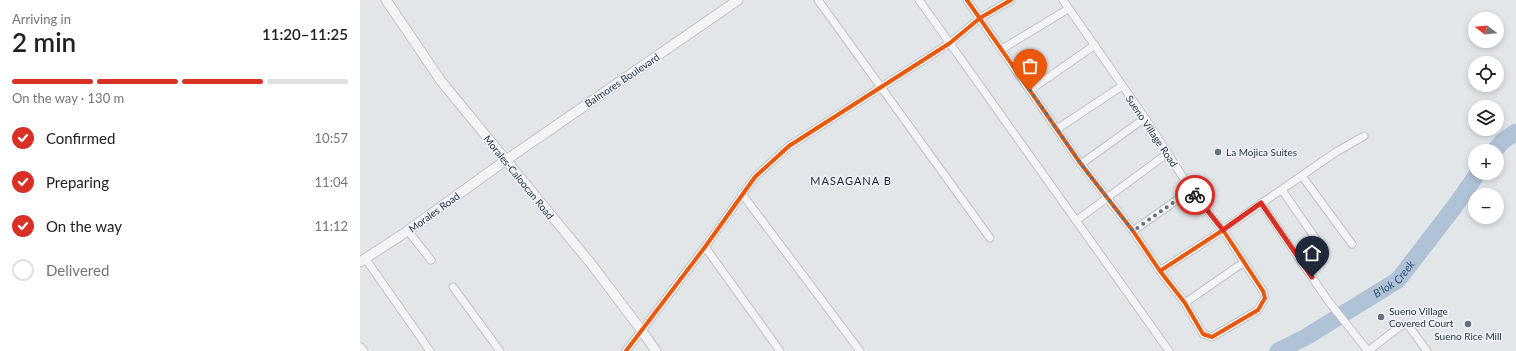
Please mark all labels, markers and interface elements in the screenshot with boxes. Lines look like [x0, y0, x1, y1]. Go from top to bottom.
text: Arriving in [12, 11, 71, 27]
north arrow [1468, 12, 1504, 48]
map controls [1468, 12, 1504, 224]
text: 11:20–11:25 [262, 25, 348, 43]
text: 2 min [12, 26, 76, 58]
pin [1013, 49, 1047, 90]
street label: Balmores Boulevard [582, 51, 662, 109]
icon: bag [1019, 55, 1041, 77]
button: locate [1468, 56, 1504, 92]
text: On the way · 130 m [12, 90, 124, 106]
street label: Sueno Village Road [1124, 93, 1180, 169]
button: layers [1468, 100, 1504, 136]
icon: check [12, 127, 34, 149]
text: Confirmed [46, 129, 115, 147]
text: 10:57 [315, 130, 348, 146]
street label: Morales-Caloocan Road [481, 133, 557, 221]
button: + [1468, 144, 1504, 180]
place label: La Mojica Suites [1226, 146, 1297, 158]
marker: La Mojica Suites [1213, 147, 1223, 157]
icon: check [12, 171, 34, 193]
text: Preparing [46, 173, 109, 191]
text: 11:04 [315, 174, 348, 190]
district label: MASAGANA B [810, 174, 892, 187]
courier [1175, 175, 1215, 215]
icon: bike [1184, 184, 1206, 206]
button: − [1468, 188, 1504, 224]
street label: Morales Road [406, 189, 462, 235]
icon: check [12, 215, 34, 237]
text: On the way [46, 217, 122, 235]
text: 11:12 [315, 218, 348, 234]
pin [1295, 236, 1329, 277]
icon: home [1301, 242, 1323, 264]
water label: B'lok Creek [1371, 257, 1417, 300]
text: Delivered [46, 261, 109, 279]
place label: Sueno Village Covered Court [1389, 305, 1454, 329]
marker: Sueno Village Covered Court [1376, 312, 1386, 322]
marker: Sueno Rice Mill [1463, 319, 1473, 329]
place label: Sueno Rice Mill [1434, 330, 1502, 342]

